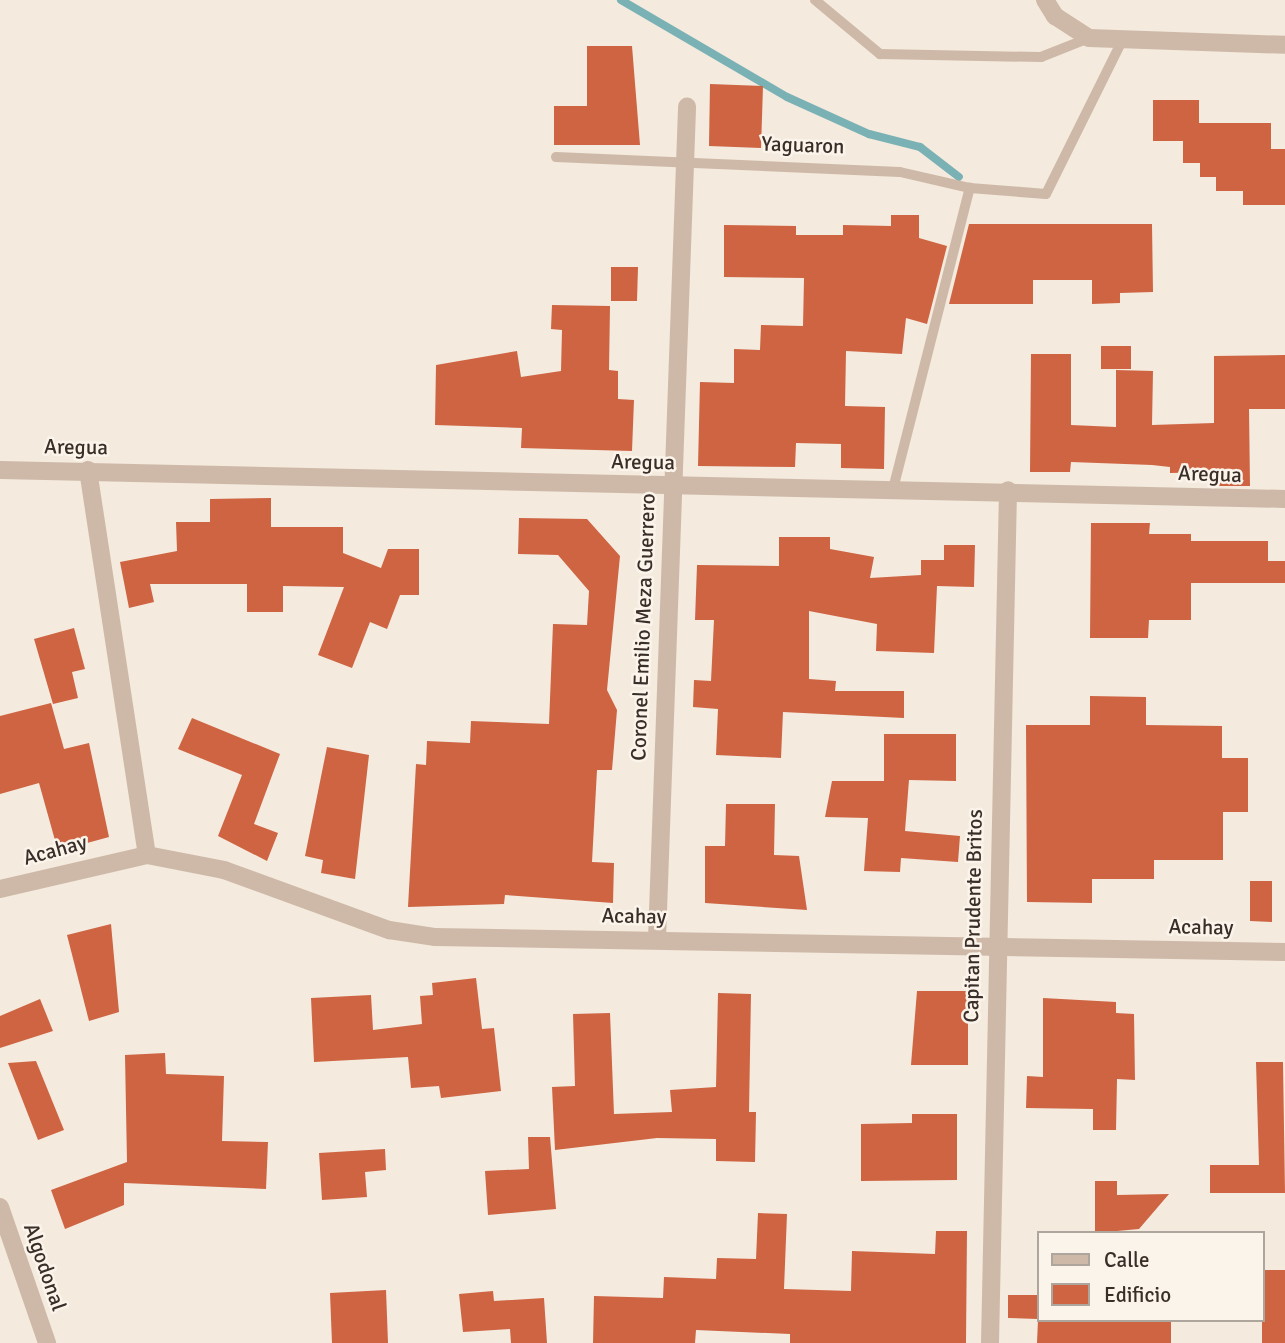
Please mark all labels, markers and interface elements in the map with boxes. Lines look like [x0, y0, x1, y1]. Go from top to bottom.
street label: Yaguaron [761, 131, 845, 159]
street label: Aregua [44, 434, 108, 460]
street label: Aregua [611, 449, 675, 475]
street label: Aregua [1178, 460, 1242, 488]
street label: Coronel Emilio Meza Guerrero [626, 493, 660, 761]
street label: Capitan Prudente Britos [959, 809, 987, 1023]
street label: Acahay [20, 829, 90, 871]
street label: Acahay [601, 903, 667, 929]
street label: Acahay [1168, 914, 1234, 940]
street label: Algodonal [18, 1220, 72, 1314]
legend [1036, 1231, 1264, 1322]
text: Calle [1104, 1247, 1150, 1273]
text: Edificio [1104, 1282, 1171, 1308]

